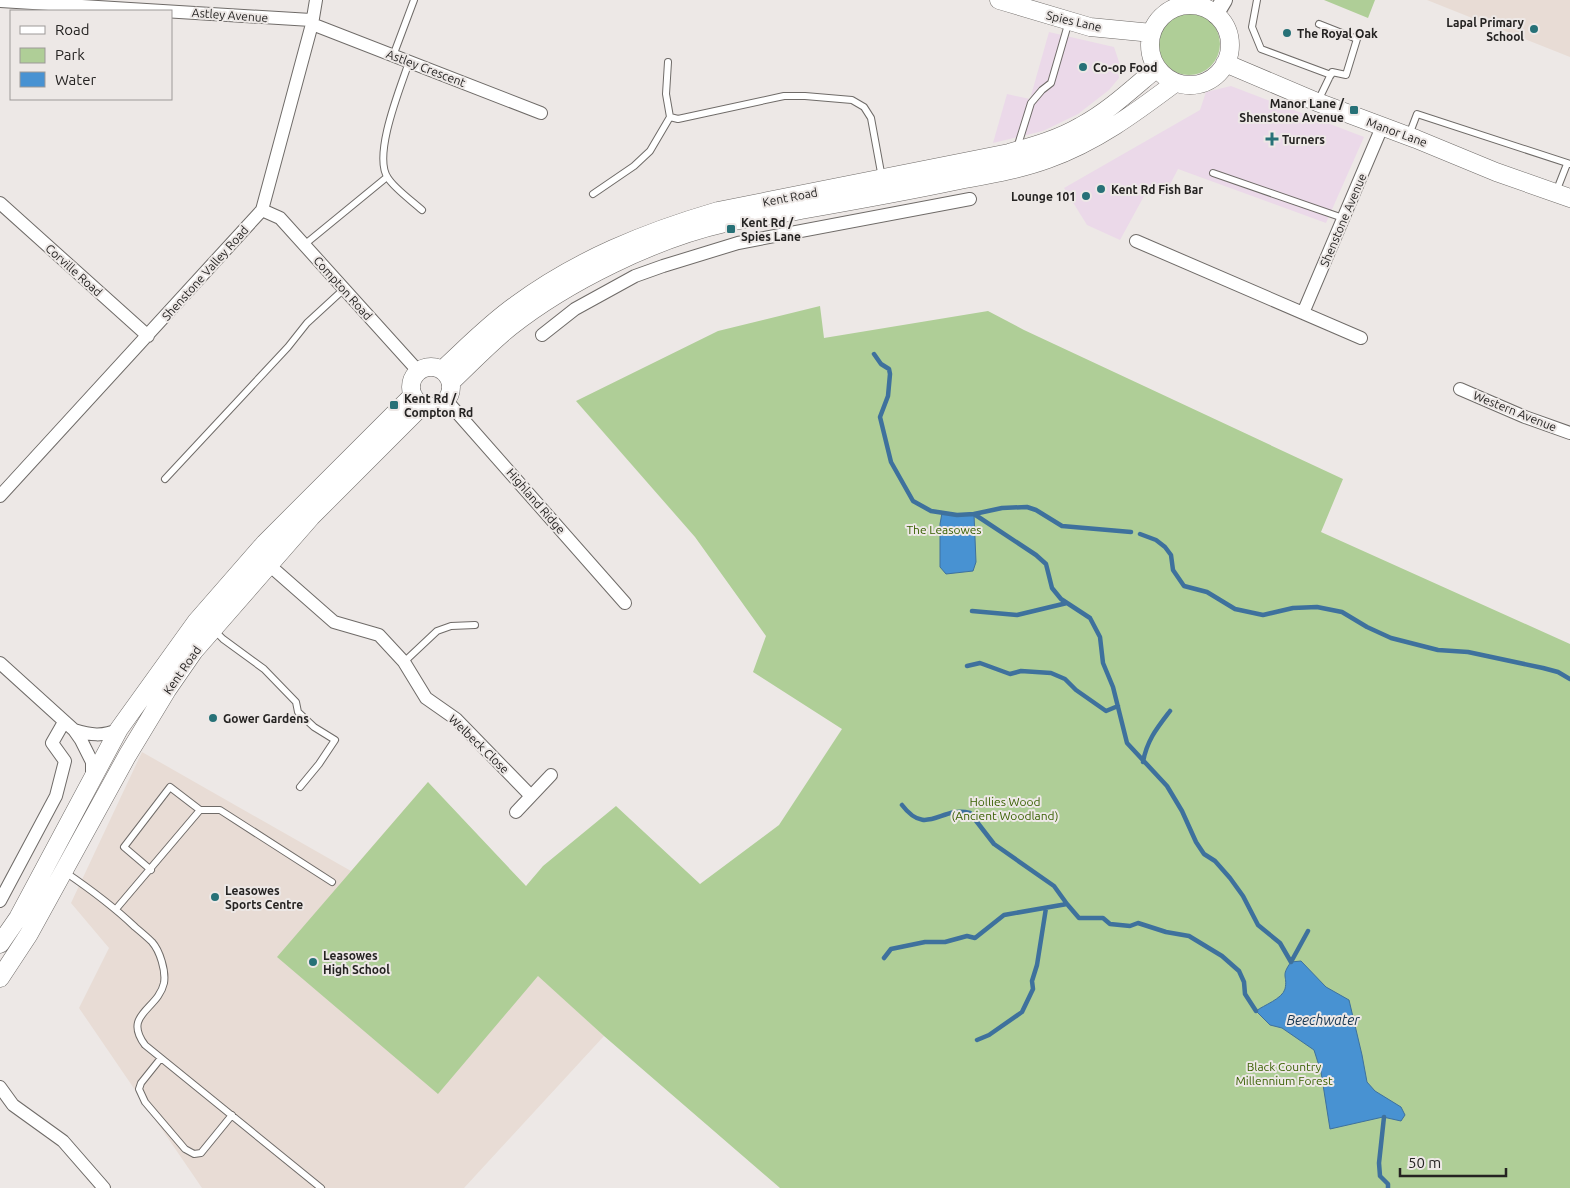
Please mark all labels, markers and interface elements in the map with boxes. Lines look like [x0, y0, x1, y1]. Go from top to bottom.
street label: Astley Avenue [191, 6, 269, 24]
street label: Spies Lane [1045, 8, 1103, 34]
legend [10, 10, 172, 100]
place label: Lapal Primary School [1446, 16, 1525, 43]
text: Road [55, 21, 90, 38]
marker: Lapal Primary School [1528, 23, 1540, 35]
marker: The Royal Oak [1281, 27, 1293, 39]
place label: The Royal Oak [1297, 27, 1378, 40]
text: Park [55, 46, 85, 63]
street label: Astley Crescent [385, 47, 468, 89]
marker: Co-op Food [1077, 61, 1089, 73]
place label: Co-op Food [1093, 61, 1157, 74]
text: Water [55, 71, 96, 88]
place label: Manor Lane / Shenstone Avenue [1239, 97, 1345, 124]
marker: Manor Lane / Shenstone Avenue [1348, 104, 1360, 116]
street label: Manor Lane [1365, 115, 1429, 149]
marker: Turners [1266, 133, 1278, 145]
place label: Turners [1282, 133, 1325, 146]
street label: Shenstone Avenue [1317, 171, 1369, 269]
marker: Kent Rd Fish Bar [1095, 183, 1107, 195]
place label: Kent Rd Fish Bar [1111, 183, 1203, 196]
street label: Kent Road [761, 185, 819, 209]
place label: Lounge 101 [1011, 190, 1076, 203]
marker: Lounge 101 [1080, 190, 1092, 202]
place label: Kent Rd / Spies Lane [741, 216, 801, 243]
street label: Shenstone Valley Road [159, 223, 251, 323]
marker: Kent Rd / Spies Lane [725, 223, 737, 235]
street label: Corville Road [43, 241, 105, 299]
street label: Compton Road [311, 254, 375, 322]
street label: Western Avenue [1471, 388, 1559, 434]
place label: Kent Rd / Compton Rd [404, 392, 473, 419]
marker: Kent Rd / Compton Rd [388, 399, 400, 411]
street label: Highland Ridge [504, 466, 568, 536]
park label: The Leasowes [906, 523, 982, 536]
street label: Kent Road [161, 643, 203, 697]
marker: Gower Gardens [207, 712, 219, 724]
place label: Gower Gardens [223, 712, 309, 725]
street label: Welbeck Close [446, 712, 512, 776]
park label: Hollies Wood (Ancient Woodland) [952, 795, 1058, 823]
place label: Leasowes Sports Centre [225, 884, 303, 911]
marker: Leasowes Sports Centre [209, 891, 221, 903]
place label: Leasowes High School [323, 949, 390, 976]
marker: Leasowes High School [307, 956, 319, 968]
water label: Beechwater [1286, 1012, 1360, 1028]
park label: Black Country Millennium Forest [1235, 1060, 1333, 1087]
scale bar [1400, 1146, 1506, 1178]
text: 50 m [1408, 1154, 1441, 1171]

